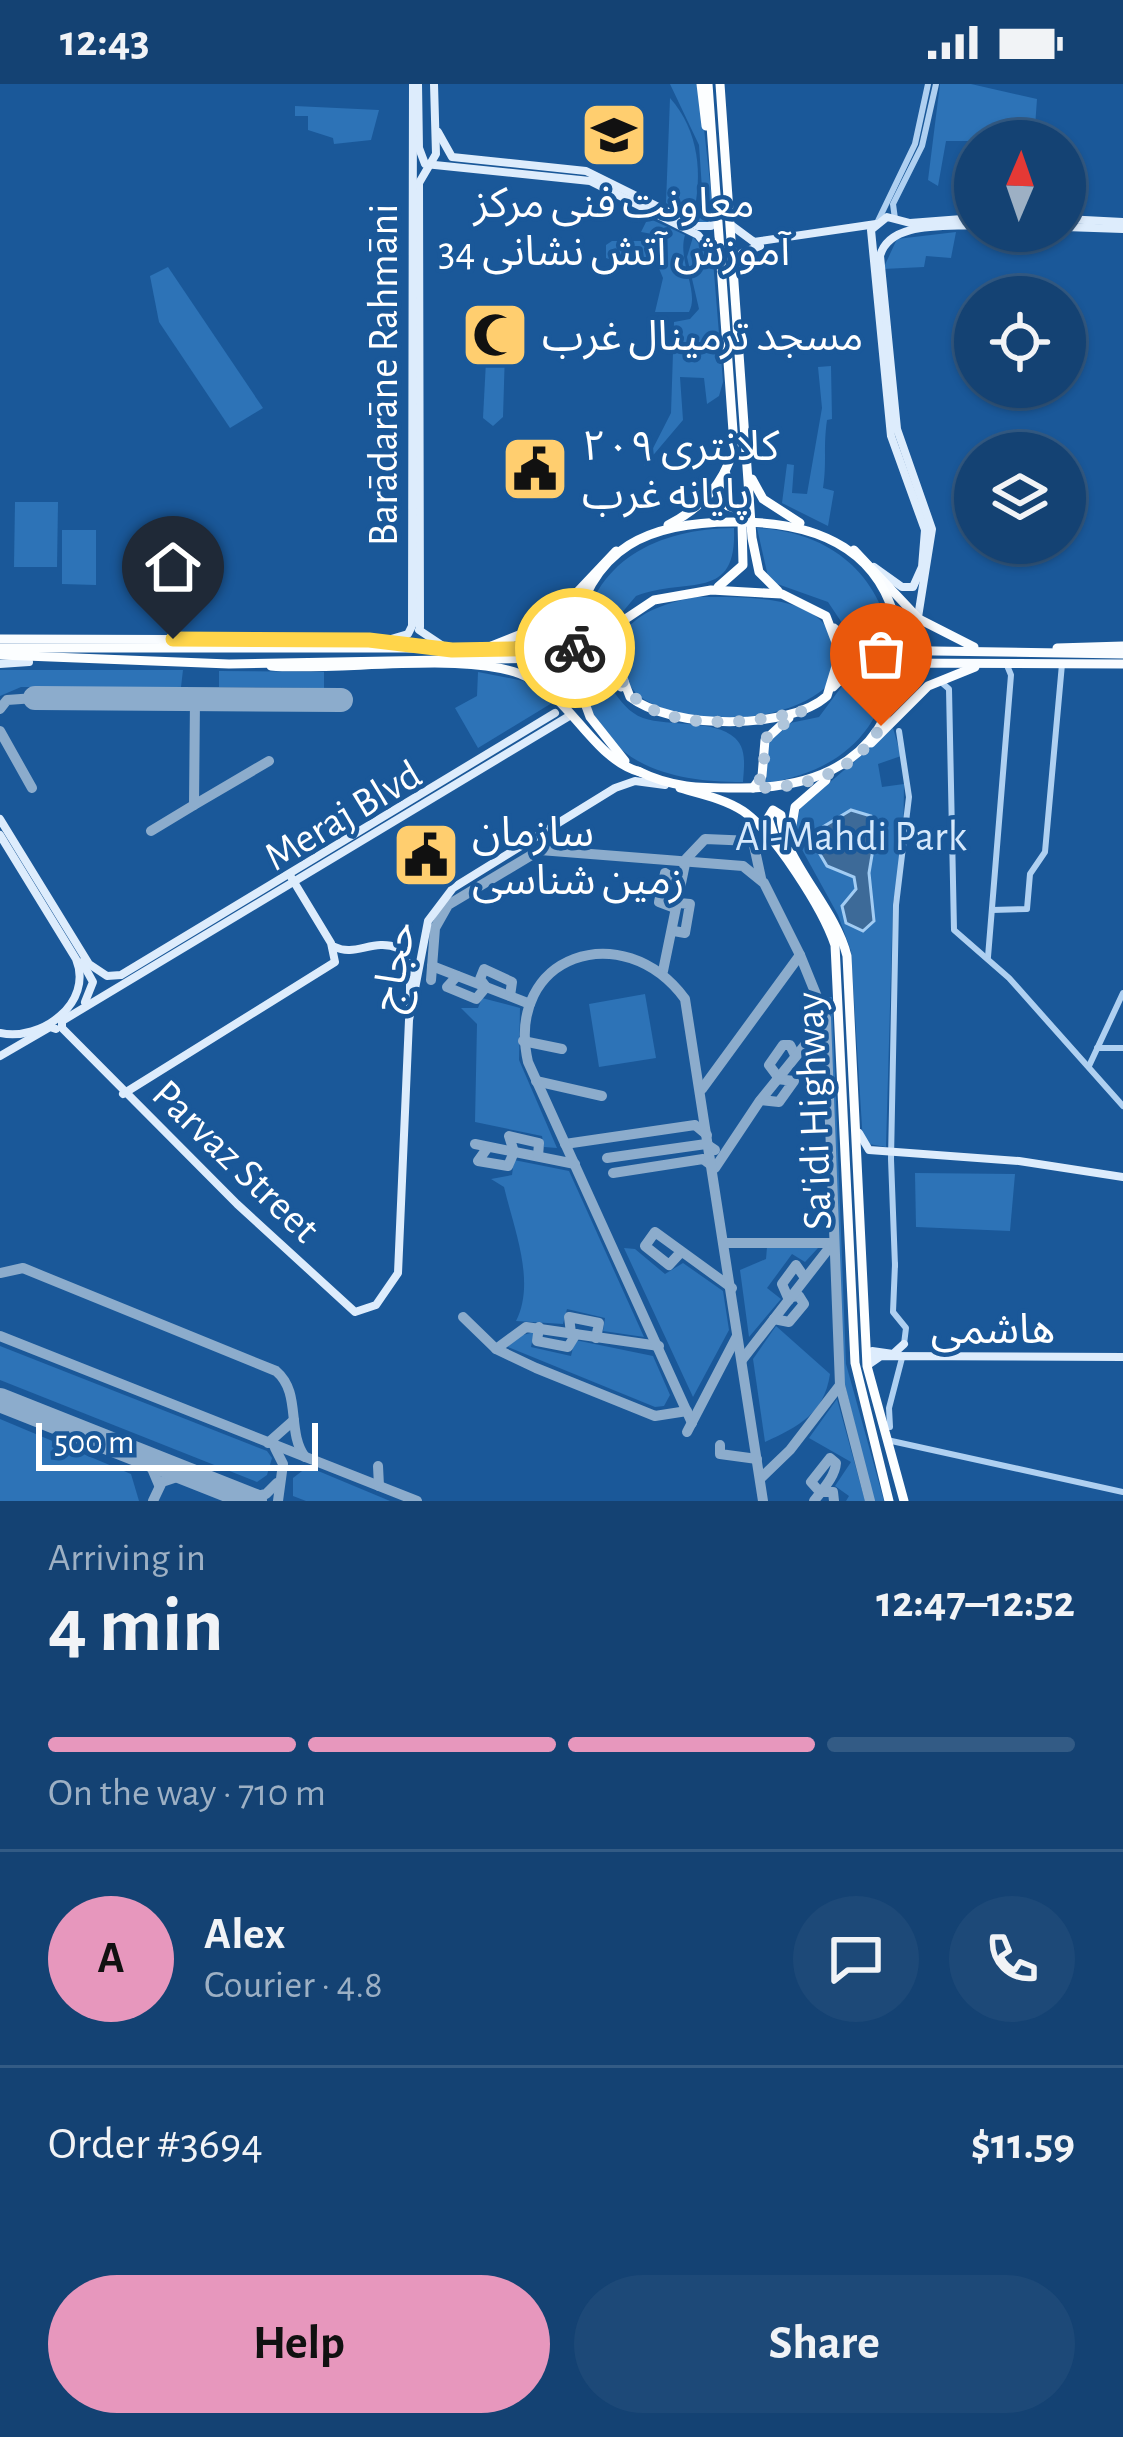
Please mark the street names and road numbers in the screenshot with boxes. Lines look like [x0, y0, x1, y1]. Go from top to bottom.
street label: Barādarāne Rahmāni [363, 204, 405, 546]
street label: Meraj Blvd [258, 753, 428, 879]
street label: حجاج [365, 918, 432, 1017]
street label: Sa'idi Highway [789, 991, 839, 1231]
street label: Parvaz Street [144, 1072, 327, 1251]
street label: هاشمی [931, 1309, 1055, 1353]

